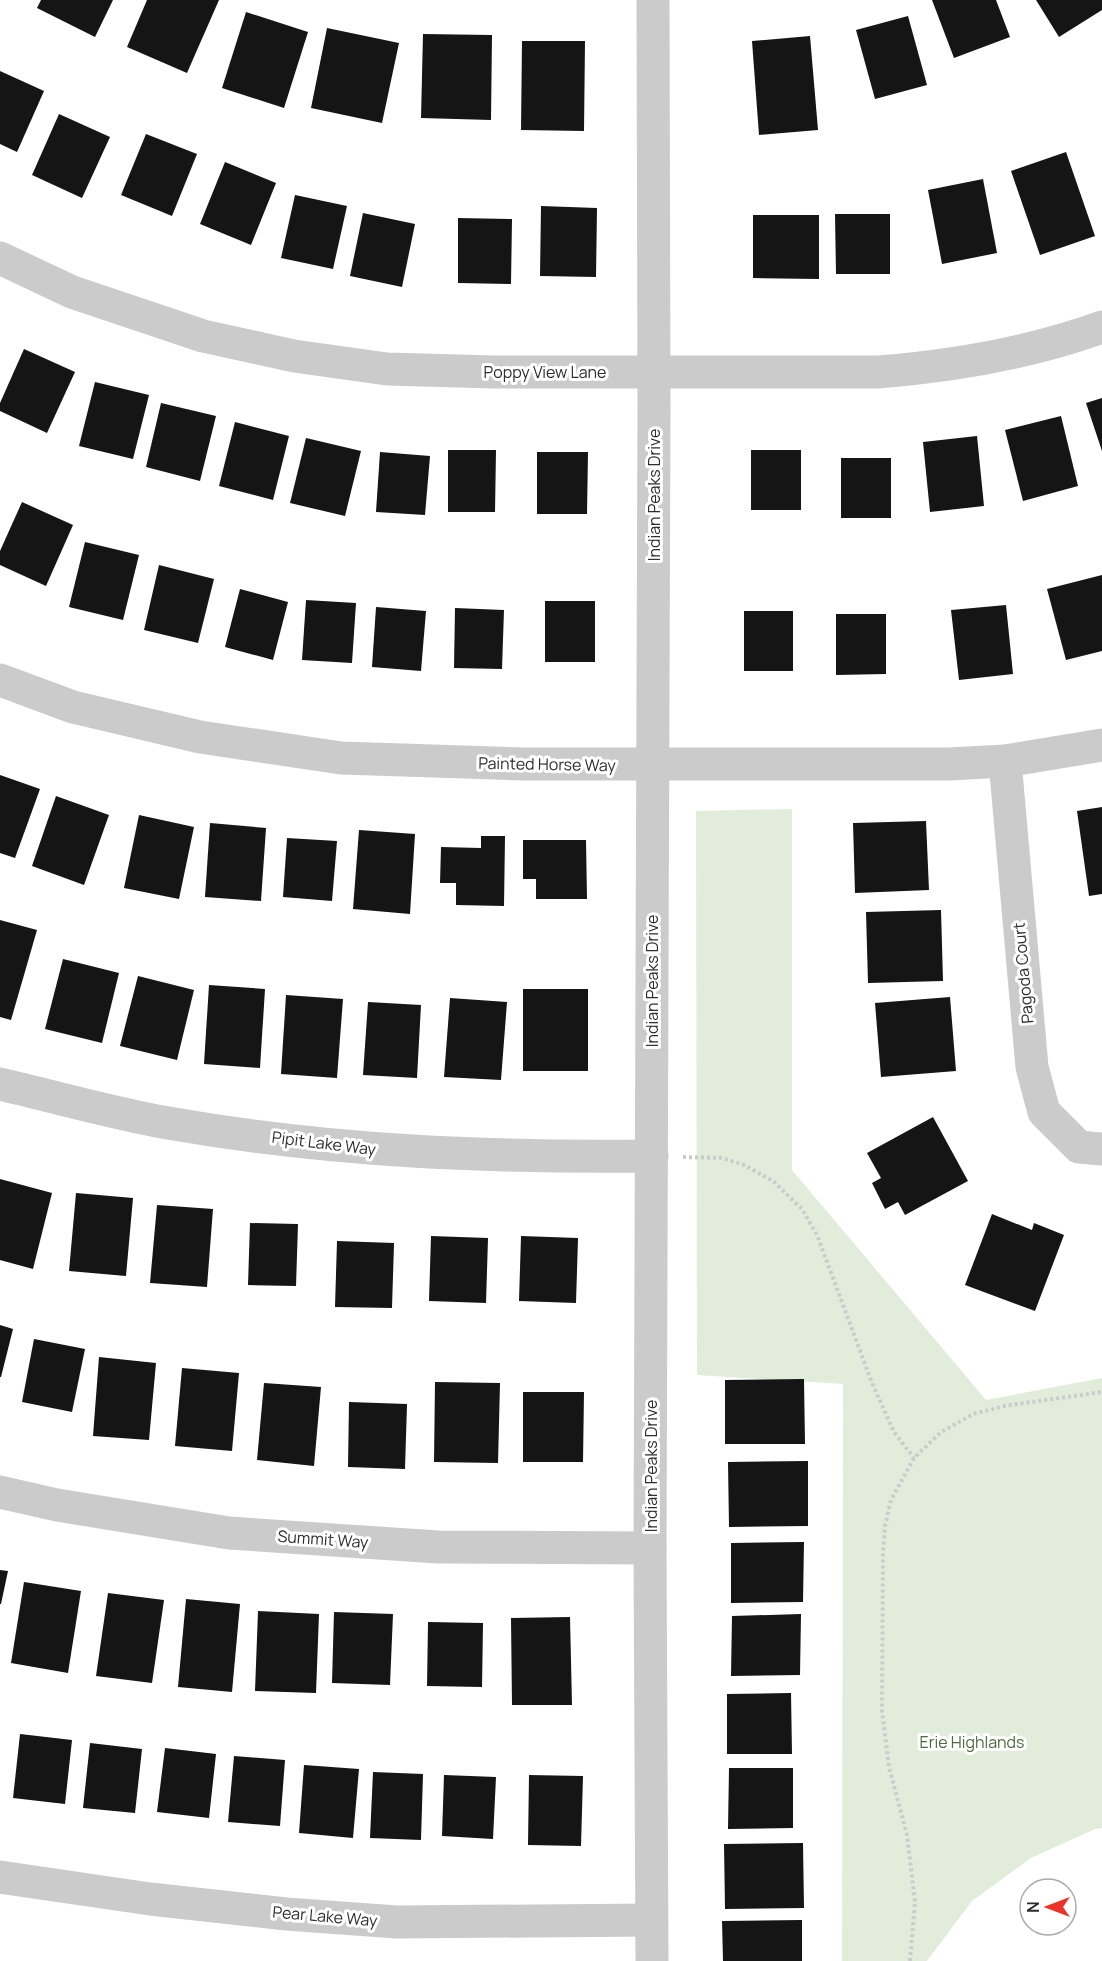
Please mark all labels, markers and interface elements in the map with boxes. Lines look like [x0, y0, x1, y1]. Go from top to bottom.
street label: Poppy View Lane [484, 361, 606, 383]
street label: Indian Peaks Drive [643, 429, 665, 561]
street label: Painted Horse Way [478, 752, 616, 776]
street label: Indian Peaks Drive [641, 915, 663, 1047]
street label: Pagoda Court [1008, 922, 1038, 1024]
street label: Pipit Lake Way [271, 1126, 378, 1160]
street label: Indian Peaks Drive [640, 1400, 662, 1532]
street label: Summit Way [277, 1525, 370, 1553]
park label: Erie Highlands [920, 1731, 1024, 1753]
north arrow [1018, 1877, 1078, 1937]
street label: Pear Lake Way [272, 1900, 379, 1932]
text: N [1022, 1901, 1044, 1913]

